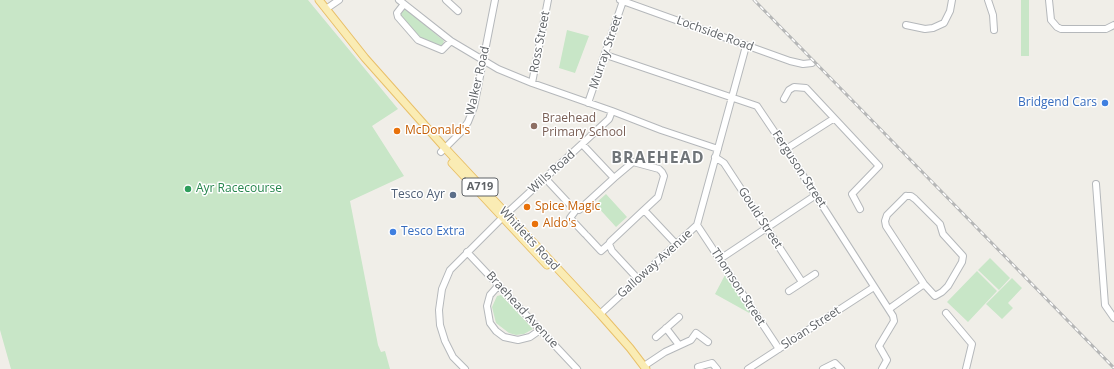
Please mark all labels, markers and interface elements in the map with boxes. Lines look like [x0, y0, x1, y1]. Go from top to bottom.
street label: Ross Street [527, 10, 553, 74]
street label: Murray Street [587, 13, 625, 91]
street label: Lochside Road [674, 13, 756, 55]
street label: Walker Road [463, 45, 493, 117]
place label: Bridgend Cars [1018, 96, 1097, 110]
marker: Bridgend Cars [1100, 98, 1110, 108]
place label: Braehead Primary School [542, 112, 626, 140]
marker: Braehead Primary School [529, 121, 539, 131]
place label: McDonald's [405, 124, 470, 138]
marker: McDonald's [392, 126, 402, 136]
street label: Ferguson Street [769, 128, 829, 210]
street label: Wills Road [526, 147, 578, 197]
district label: BRAEHEAD [611, 148, 705, 168]
road number: A719 [462, 178, 498, 196]
place label: Ayr Racecourse [196, 182, 282, 196]
marker: Ayr Racecourse [183, 184, 193, 194]
street label: Gould Street [735, 185, 785, 251]
place label: Tesco Ayr [391, 188, 445, 202]
marker: Tesco Ayr [448, 190, 458, 200]
place label: Spice Magic [535, 200, 600, 214]
marker: Spice Magic [522, 202, 532, 212]
street label: Whitletts Road [496, 204, 562, 274]
place label: Aldo's [543, 217, 577, 231]
marker: Aldo's [530, 219, 540, 229]
place label: Tesco Extra [401, 225, 465, 239]
marker: Tesco Extra [388, 227, 398, 237]
street label: Galloway Avenue [615, 227, 695, 301]
street label: Thomson Street [708, 246, 768, 328]
street label: Braehead Avenue [483, 269, 561, 351]
street label: Sloan Street [779, 304, 843, 352]

